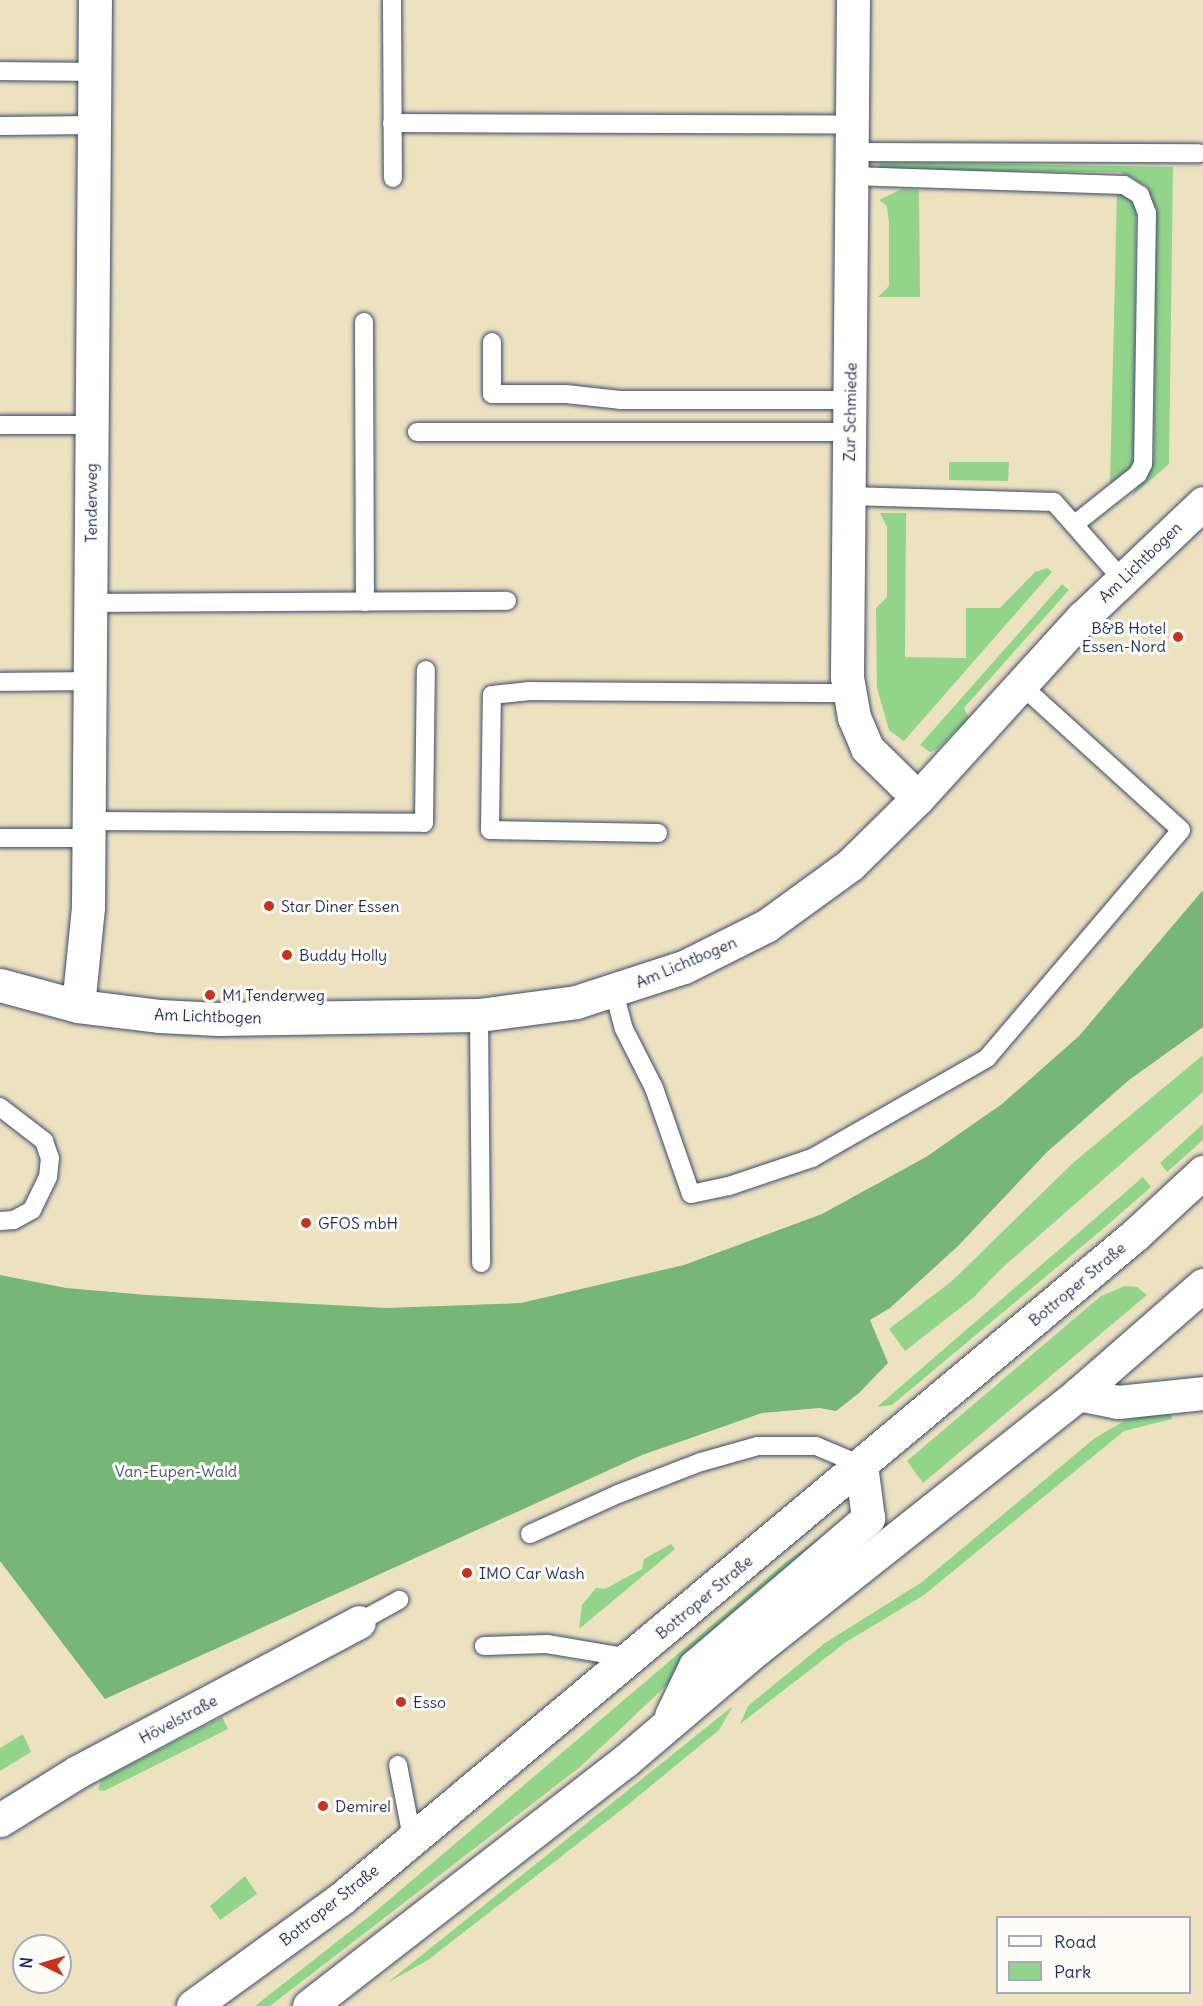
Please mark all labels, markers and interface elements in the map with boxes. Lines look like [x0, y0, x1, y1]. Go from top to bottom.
street label: Zur Schmiede [840, 362, 860, 462]
street label: Tenderweg [81, 463, 101, 543]
street label: Am Lichtbogen [1095, 518, 1185, 606]
place label: B&B Hotel Essen-Nord [1082, 618, 1166, 656]
marker: B&B Hotel Essen-Nord [1171, 630, 1185, 644]
place label: Star Diner Essen [281, 896, 399, 916]
marker: Star Diner Essen [262, 899, 276, 913]
street label: Am Lichtbogen [633, 932, 739, 992]
place label: Buddy Holly [299, 945, 387, 965]
marker: Buddy Holly [280, 948, 294, 962]
place label: M1 Tenderweg [222, 985, 325, 1005]
marker: M1 Tenderweg [203, 988, 217, 1002]
street label: Am Lichtbogen [154, 1005, 262, 1027]
place label: GFOS mbH [318, 1213, 398, 1233]
marker: GFOS mbH [299, 1216, 313, 1230]
street label: Bottroper Straße [1025, 1238, 1129, 1330]
park label: Van-Eupen-Wald [115, 1461, 237, 1481]
street label: Bottroper Straße [652, 1551, 756, 1643]
place label: IMO Car Wash [479, 1563, 585, 1583]
marker: IMO Car Wash [460, 1566, 474, 1580]
street label: Hövelstraße [136, 1690, 220, 1748]
place label: Esso [413, 1692, 446, 1712]
marker: Esso [394, 1695, 408, 1709]
place label: Demirel [335, 1796, 391, 1816]
marker: Demirel [316, 1799, 330, 1813]
street label: Bottroper Straße [276, 1860, 382, 1950]
legend [996, 1916, 1191, 1994]
text: Road [1054, 1930, 1096, 1953]
north arrow [12, 1934, 72, 1994]
text: N [16, 1956, 37, 1969]
text: Park [1054, 1960, 1091, 1983]

